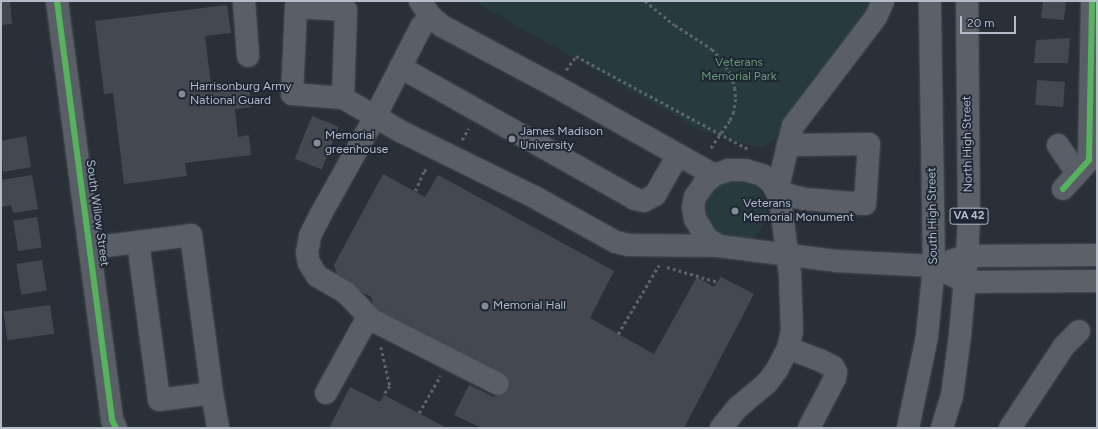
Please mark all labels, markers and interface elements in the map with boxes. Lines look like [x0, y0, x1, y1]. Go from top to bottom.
scale bar [962, 8, 1018, 34]
text: 20 m [967, 16, 995, 30]
park label: Veterans Memorial Park [701, 56, 777, 84]
place label: Harrisonburg Army National Guard [190, 80, 292, 108]
marker: Harrisonburg Army National Guard [177, 89, 187, 99]
street label: North High Street [960, 96, 976, 192]
place label: James Madison University [520, 125, 603, 153]
place label: Memorial greenhouse [325, 129, 388, 157]
marker: James Madison University [507, 134, 517, 144]
marker: Memorial greenhouse [312, 138, 322, 148]
street label: South Willow Street [82, 159, 112, 267]
street label: South High Street [925, 167, 941, 265]
place label: Veterans Memorial Monument [743, 197, 854, 225]
marker: Veterans Memorial Monument [730, 206, 740, 216]
road number: VA 42 [949, 207, 989, 225]
place label: Memorial Hall [493, 299, 566, 313]
marker: Memorial Hall [480, 301, 490, 311]

